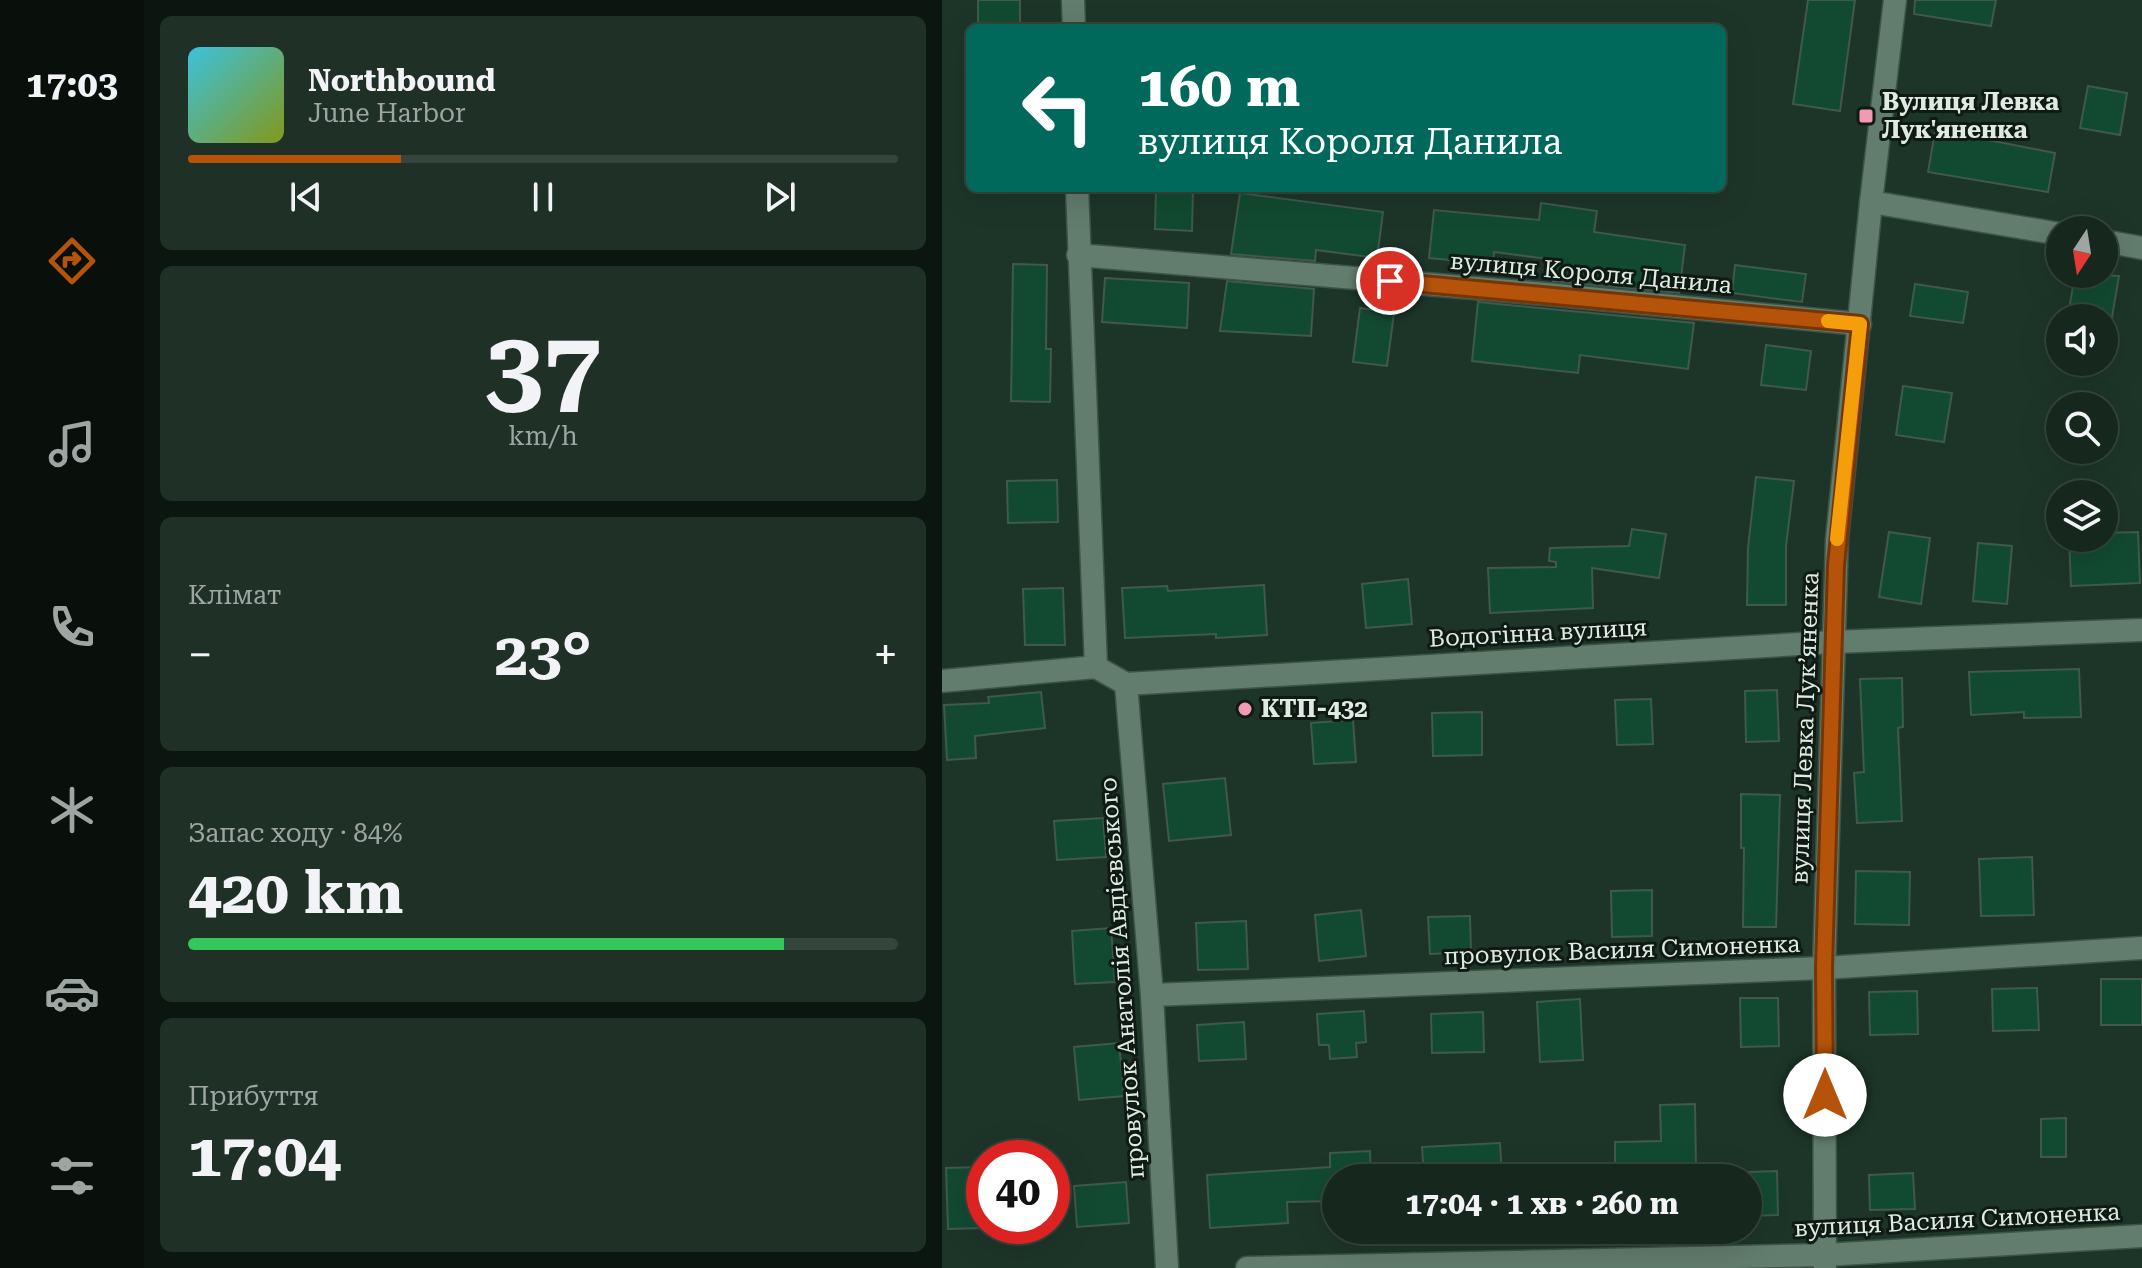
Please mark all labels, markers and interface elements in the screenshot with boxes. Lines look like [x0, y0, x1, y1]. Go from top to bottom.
text: 160 m [1138, 54, 1300, 120]
icon: left [1006, 56, 1110, 160]
text: Northbound [308, 63, 496, 98]
text: 17:03 [26, 64, 118, 106]
place label: Вулиця Левка Лук'яненка [1882, 88, 2059, 144]
text: June Harbor [308, 98, 466, 128]
marker: Вулиця Левка Лук'яненка [1857, 107, 1875, 125]
text: вулиця Короля Данила [1138, 121, 1562, 163]
icon: previous [284, 175, 328, 219]
icon: pause [521, 175, 565, 219]
icon: next [758, 175, 802, 219]
north arrow [2046, 216, 2118, 288]
map controls [2046, 216, 2118, 552]
icon: directions [44, 233, 100, 289]
pin [1356, 247, 1424, 315]
street label: вулиця Короля Данила [1449, 247, 1733, 299]
icon: arrive [1368, 259, 1412, 303]
button: sound [2046, 304, 2118, 376]
text: 37 [485, 308, 601, 429]
button: search [2046, 392, 2118, 464]
icon: music [44, 416, 100, 472]
text: km/h [508, 421, 578, 451]
button: layers [2046, 480, 2118, 552]
street label: вулиця Левка Лукʼяненка [1786, 571, 1824, 885]
text: Клімат [188, 580, 282, 610]
icon: phone [44, 599, 100, 655]
street label: Водогінна вулиця [1428, 613, 1648, 653]
text: 23° [494, 619, 592, 690]
text: − [188, 629, 213, 681]
text: + [873, 629, 898, 681]
place label: КТП-432 [1261, 695, 1368, 723]
marker: КТП-432 [1236, 700, 1254, 718]
street label: провулок Анатолія Авдієвського [1094, 776, 1150, 1180]
icon: climate [44, 782, 100, 838]
text: Запас ходу · 84% [188, 818, 403, 848]
text: 420 km [188, 857, 403, 928]
street label: провулок Василя Симоненка [1443, 930, 1801, 970]
icon: car [44, 965, 100, 1021]
position arrow [1783, 1053, 1867, 1137]
text: Прибуття [188, 1081, 319, 1111]
text: 17:04 [188, 1120, 341, 1191]
speed limit sign: 40 [966, 1140, 1070, 1244]
icon: filters [44, 1148, 100, 1204]
text: 17:04 · 1 хв · 260 m [1405, 1186, 1679, 1221]
street label: вулиця Василя Симоненка [1793, 1197, 2121, 1243]

